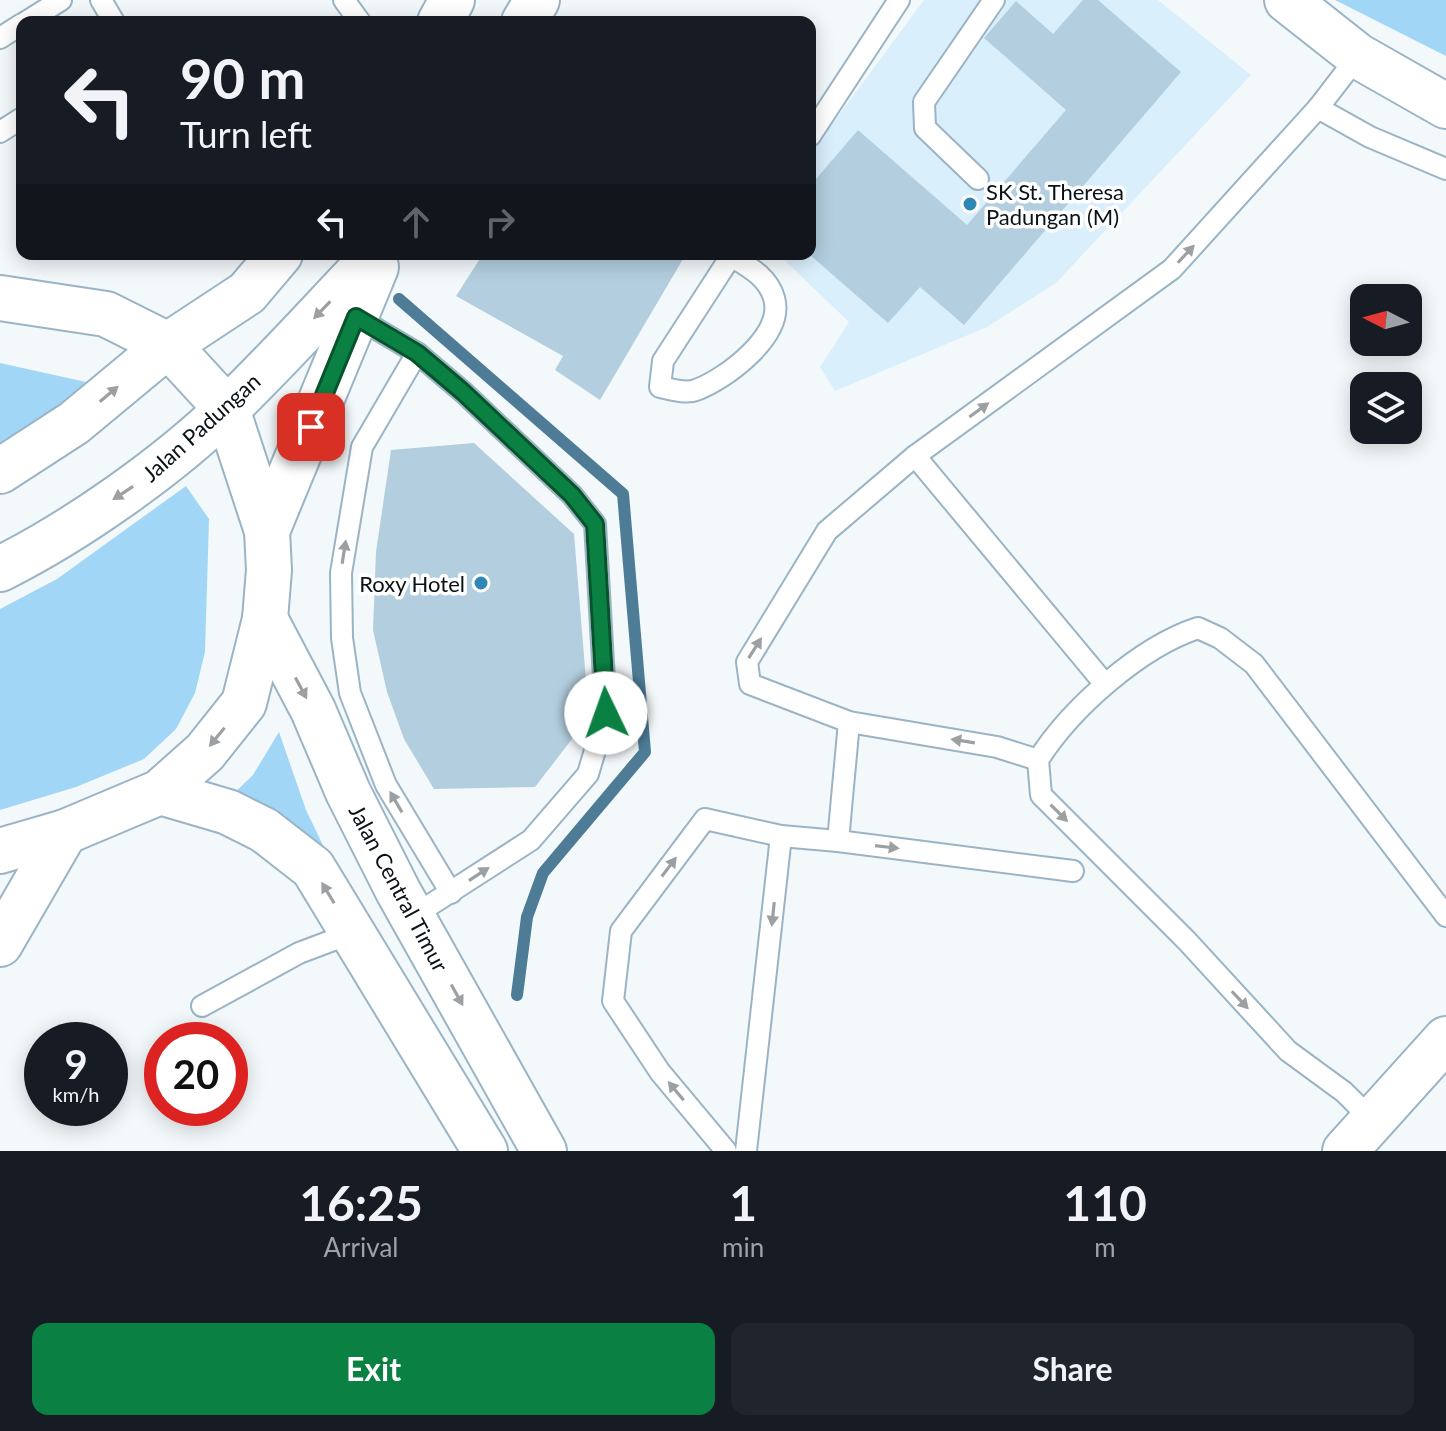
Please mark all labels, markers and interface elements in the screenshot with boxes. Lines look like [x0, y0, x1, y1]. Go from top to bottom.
text: 90 m [180, 44, 305, 111]
icon: left [48, 48, 152, 152]
text: Turn left [180, 112, 312, 156]
place label: SK St. Theresa Padungan (M) [986, 178, 1124, 230]
marker: SK St. Theresa Padungan (M) [961, 195, 979, 213]
icon: left [310, 200, 354, 244]
icon: ahead [394, 200, 438, 244]
icon: right [478, 200, 522, 244]
one-way arrow [1177, 245, 1195, 264]
north arrow [1350, 284, 1422, 356]
map controls [1350, 284, 1422, 444]
one-way arrow [313, 300, 331, 319]
street label: Jalan Padungan [137, 367, 265, 487]
button: layers [1350, 372, 1422, 444]
one-way arrow [99, 386, 119, 403]
pin [277, 393, 345, 461]
one-way arrow [968, 403, 989, 418]
icon: arrive [289, 405, 333, 449]
one-way arrow [112, 486, 133, 501]
one-way arrow [338, 539, 351, 564]
place label: Roxy Hotel [359, 570, 465, 597]
marker: Roxy Hotel [472, 574, 490, 592]
one-way arrow [748, 637, 762, 659]
position arrow [564, 671, 648, 755]
one-way arrow [295, 677, 308, 700]
one-way arrow [209, 726, 226, 746]
one-way arrow [950, 734, 975, 747]
one-way arrow [389, 791, 403, 813]
street label: Jalan Central Timur [344, 800, 454, 976]
one-way arrow [1049, 803, 1068, 822]
one-way arrow [875, 841, 900, 854]
one-way arrow [660, 857, 676, 878]
one-way arrow [468, 867, 489, 882]
one-way arrow [321, 882, 335, 904]
one-way arrow [766, 902, 779, 927]
one-way arrow [450, 983, 464, 1006]
one-way arrow [1231, 990, 1249, 1009]
speed limit sign: 20 [144, 1022, 248, 1126]
text: 9 [64, 1040, 88, 1088]
text: km/h [53, 1082, 99, 1106]
one-way arrow [668, 1082, 685, 1102]
text: 16:25 [299, 1174, 423, 1231]
text: 1 [729, 1174, 757, 1231]
text: 110 [1063, 1174, 1147, 1231]
text: Arrival [324, 1231, 398, 1263]
text: min [722, 1231, 764, 1263]
text: m [1094, 1231, 1116, 1263]
button: Exit [32, 1323, 715, 1415]
button: Share [731, 1323, 1414, 1415]

